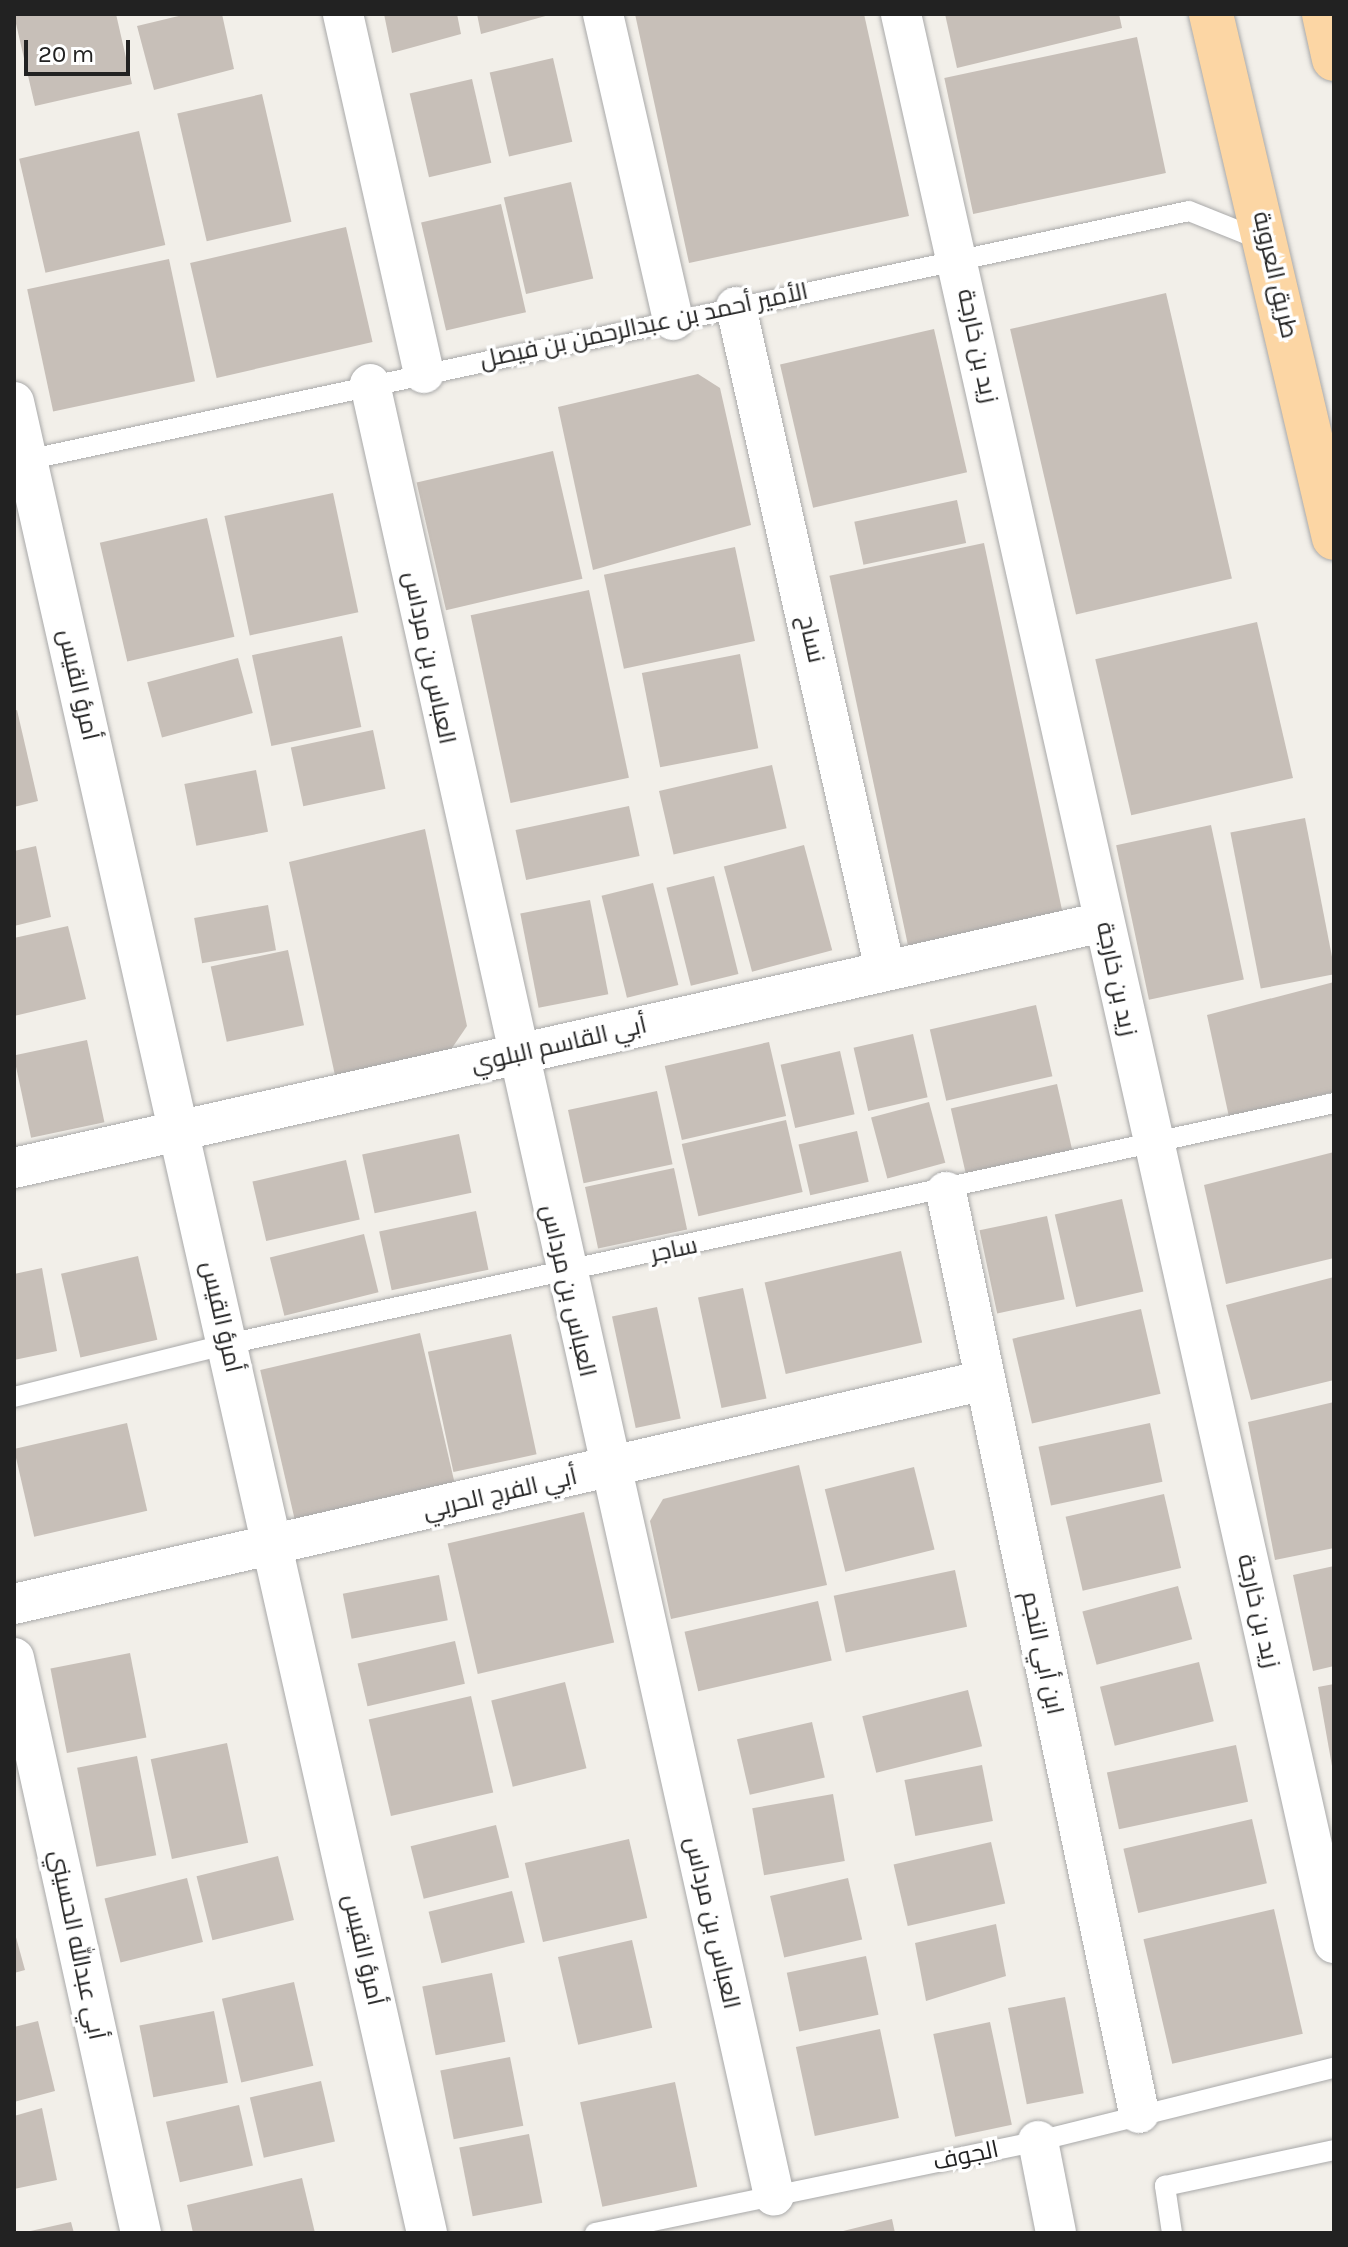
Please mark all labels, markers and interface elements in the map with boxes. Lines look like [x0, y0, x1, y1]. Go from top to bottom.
scale bar [28, 24, 134, 74]
text: 20 m [38, 40, 94, 68]
street label: طريق العروبة [1246, 209, 1304, 341]
street label: الأمير أحمد بن عبدالرحمن بن فيصل [477, 277, 811, 375]
street label: زيد بن خارجة [951, 286, 1003, 406]
street label: العباس بن مرداس [397, 569, 461, 747]
street label: نساح [792, 612, 830, 666]
street label: أمرؤ القيس [51, 627, 105, 743]
street label: زيد بن خارجة [1090, 919, 1142, 1039]
street label: أبي القاسم البلوي [468, 1011, 650, 1079]
street label: العباس بن مرداس [534, 1202, 602, 1380]
street label: ساجر [648, 1231, 700, 1269]
street label: أمرؤ القيس [194, 1259, 248, 1375]
street label: أبي الفرج الحربي [420, 1462, 580, 1526]
street label: زيد بن خارجة [1231, 1551, 1285, 1671]
street label: ابن أبي النجم [1015, 1589, 1069, 1717]
street label: العباس بن مرداس [678, 1834, 746, 2012]
street label: أبي عبدالله الحسيني [43, 1848, 111, 2042]
street label: أمرؤ القيس [336, 1892, 390, 2008]
street label: الجوف [931, 2135, 1001, 2177]

